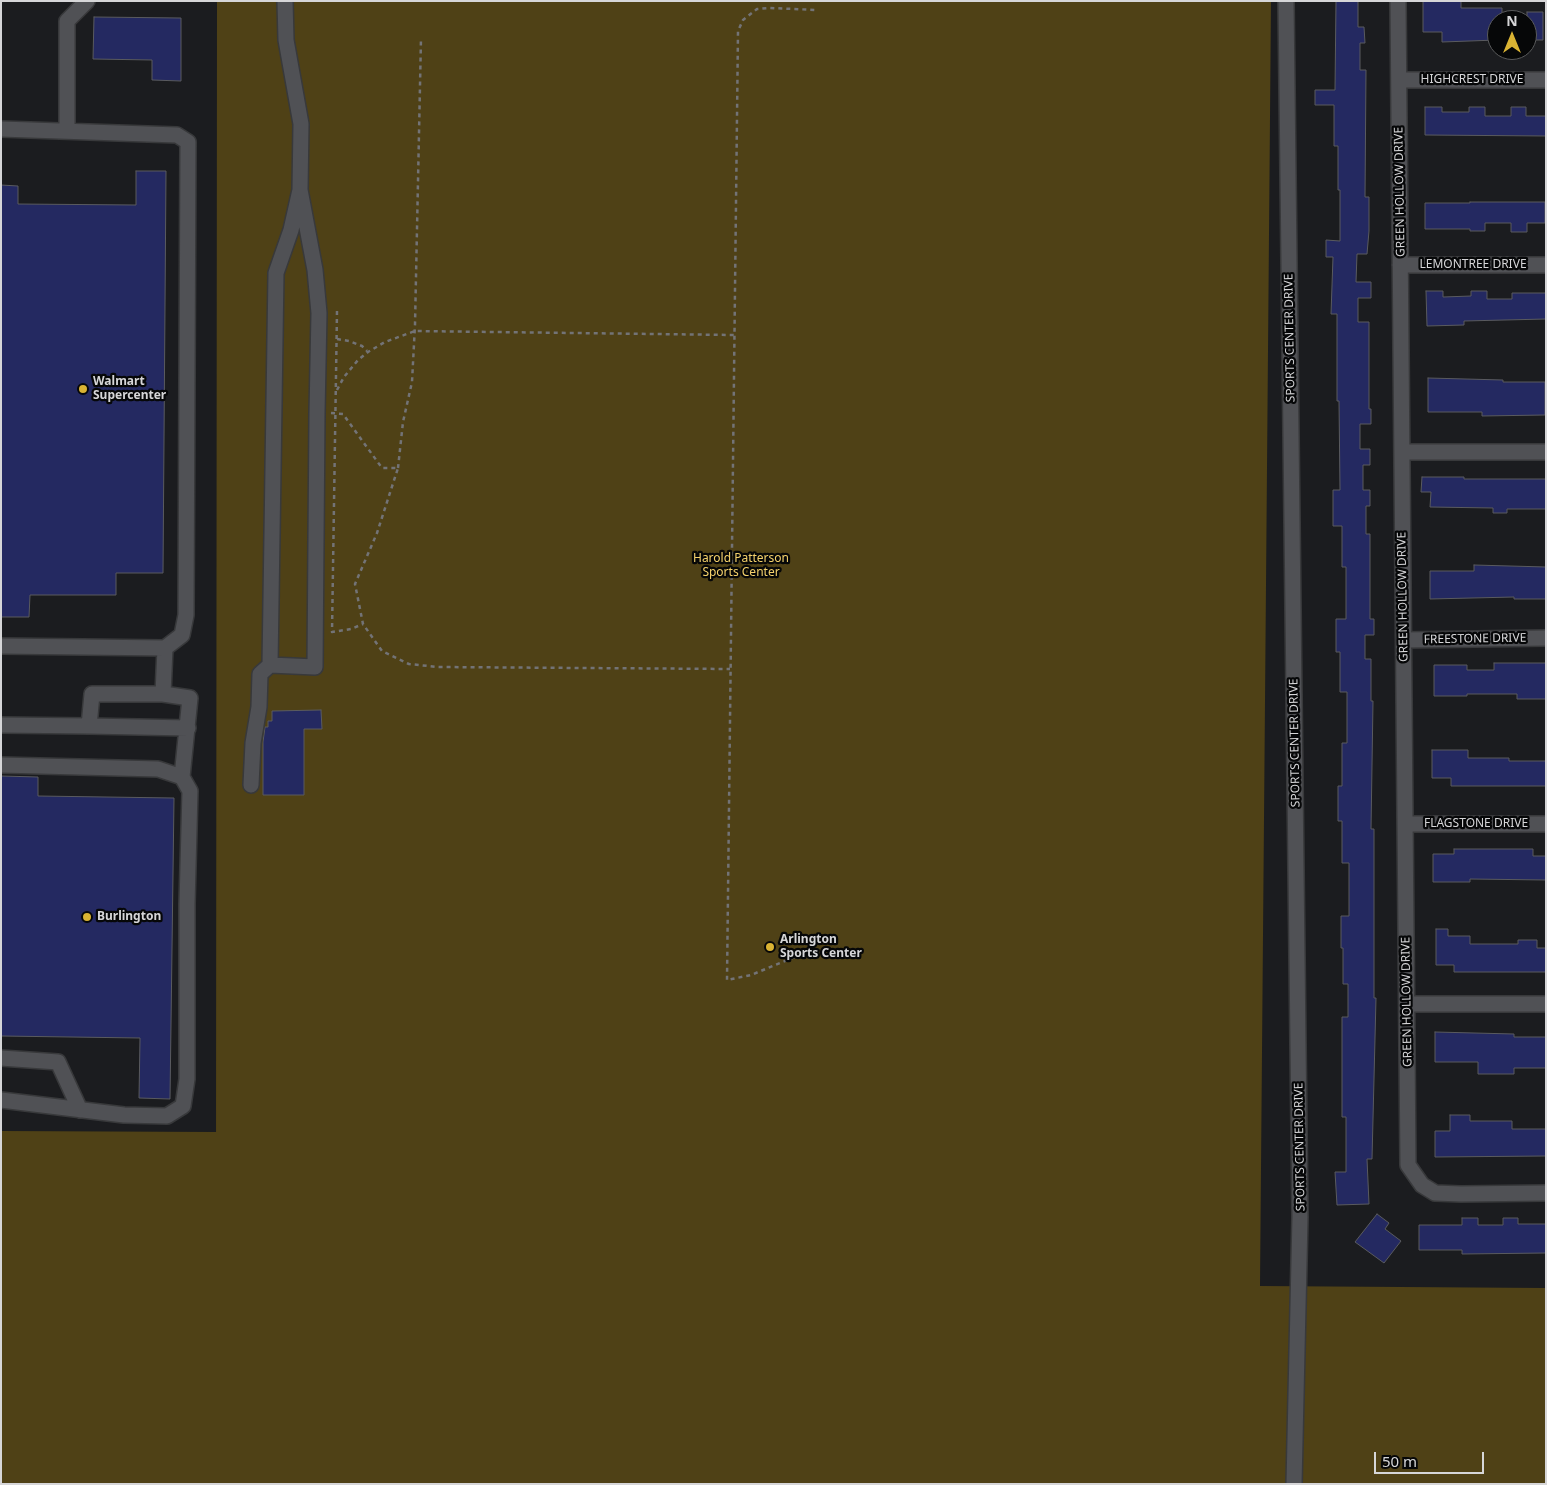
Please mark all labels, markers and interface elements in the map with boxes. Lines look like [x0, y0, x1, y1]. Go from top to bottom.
north arrow [1487, 10, 1537, 60]
text: N [1506, 11, 1518, 30]
street label: HIGHCREST DRIVE [1421, 73, 1523, 87]
street label: GREEN HOLLOW DRIVE [1392, 127, 1408, 257]
street label: LEMONTREE DRIVE [1419, 258, 1527, 272]
street label: SPORTS CENTER DRIVE [1282, 274, 1298, 402]
place label: Walmart Supercenter [93, 375, 166, 403]
marker: Walmart Supercenter [77, 383, 89, 395]
street label: GREEN HOLLOW DRIVE [1395, 532, 1411, 662]
park label: Harold Patterson Sports Center [693, 552, 789, 580]
street label: FREESTONE DRIVE [1424, 631, 1526, 647]
street label: SPORTS CENTER DRIVE [1287, 679, 1303, 807]
street label: FLAGSTONE DRIVE [1424, 817, 1528, 831]
place label: Burlington [97, 910, 161, 924]
marker: Burlington [81, 911, 93, 923]
place label: Arlington Sports Center [780, 933, 862, 961]
street label: GREEN HOLLOW DRIVE [1399, 937, 1415, 1067]
marker: Arlington Sports Center [764, 941, 776, 953]
street label: SPORTS CENTER DRIVE [1292, 1083, 1308, 1211]
scale bar [1377, 1442, 1487, 1474]
text: 50 m [1382, 1451, 1417, 1471]

